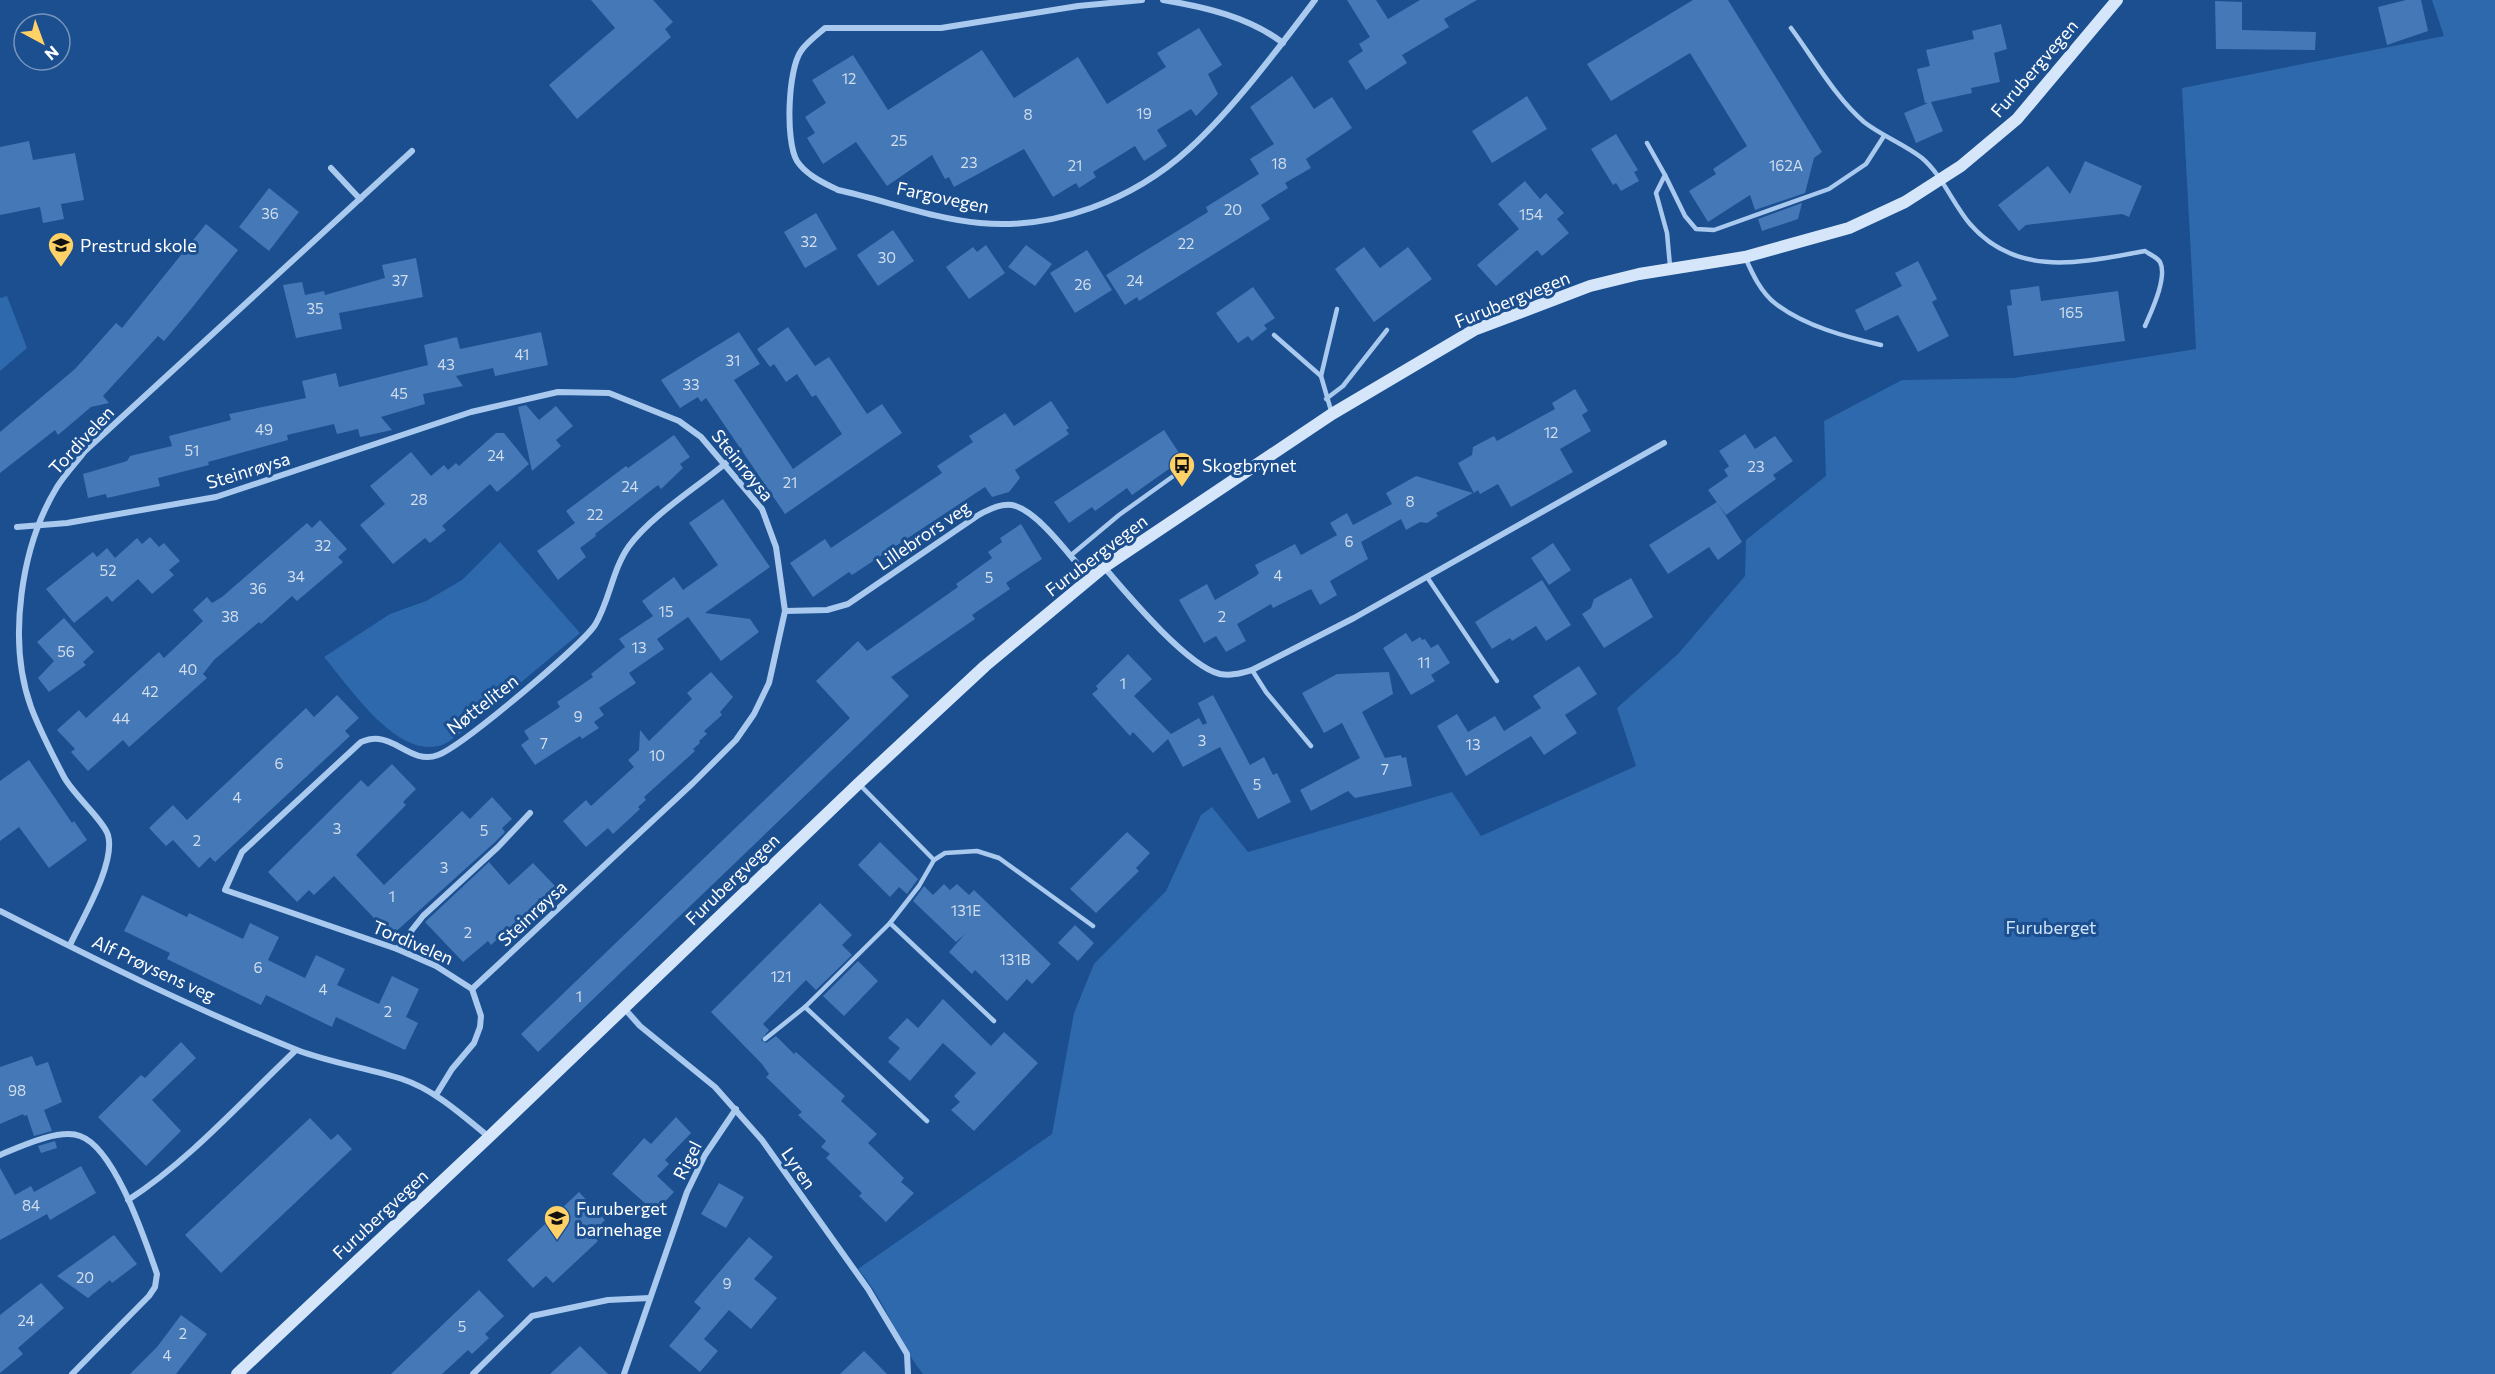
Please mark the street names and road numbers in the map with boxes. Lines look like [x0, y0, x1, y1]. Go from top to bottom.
street label: Furubergvegen [1986, 15, 2082, 121]
street label: Fargovegen [895, 176, 991, 218]
street label: Furubergvegen [1451, 266, 1573, 332]
street label: Tordivelen [44, 401, 118, 479]
street label: Steinrøysa [707, 425, 779, 505]
street label: Steinrøysa [204, 447, 292, 493]
street label: Lillebrors veg [872, 495, 974, 574]
street label: Furubergvegen [1041, 509, 1151, 601]
street label: Nøtteliten [442, 669, 522, 739]
street label: Furubergvegen [680, 829, 784, 929]
street label: Steinrøysa [493, 876, 571, 950]
street label: Tordivelen [369, 915, 457, 969]
street label: Alf Prøysens veg [89, 930, 219, 1006]
street label: Rigel [668, 1137, 706, 1183]
street label: Lyren [777, 1143, 821, 1193]
street label: Furubergvegen [328, 1164, 432, 1264]

